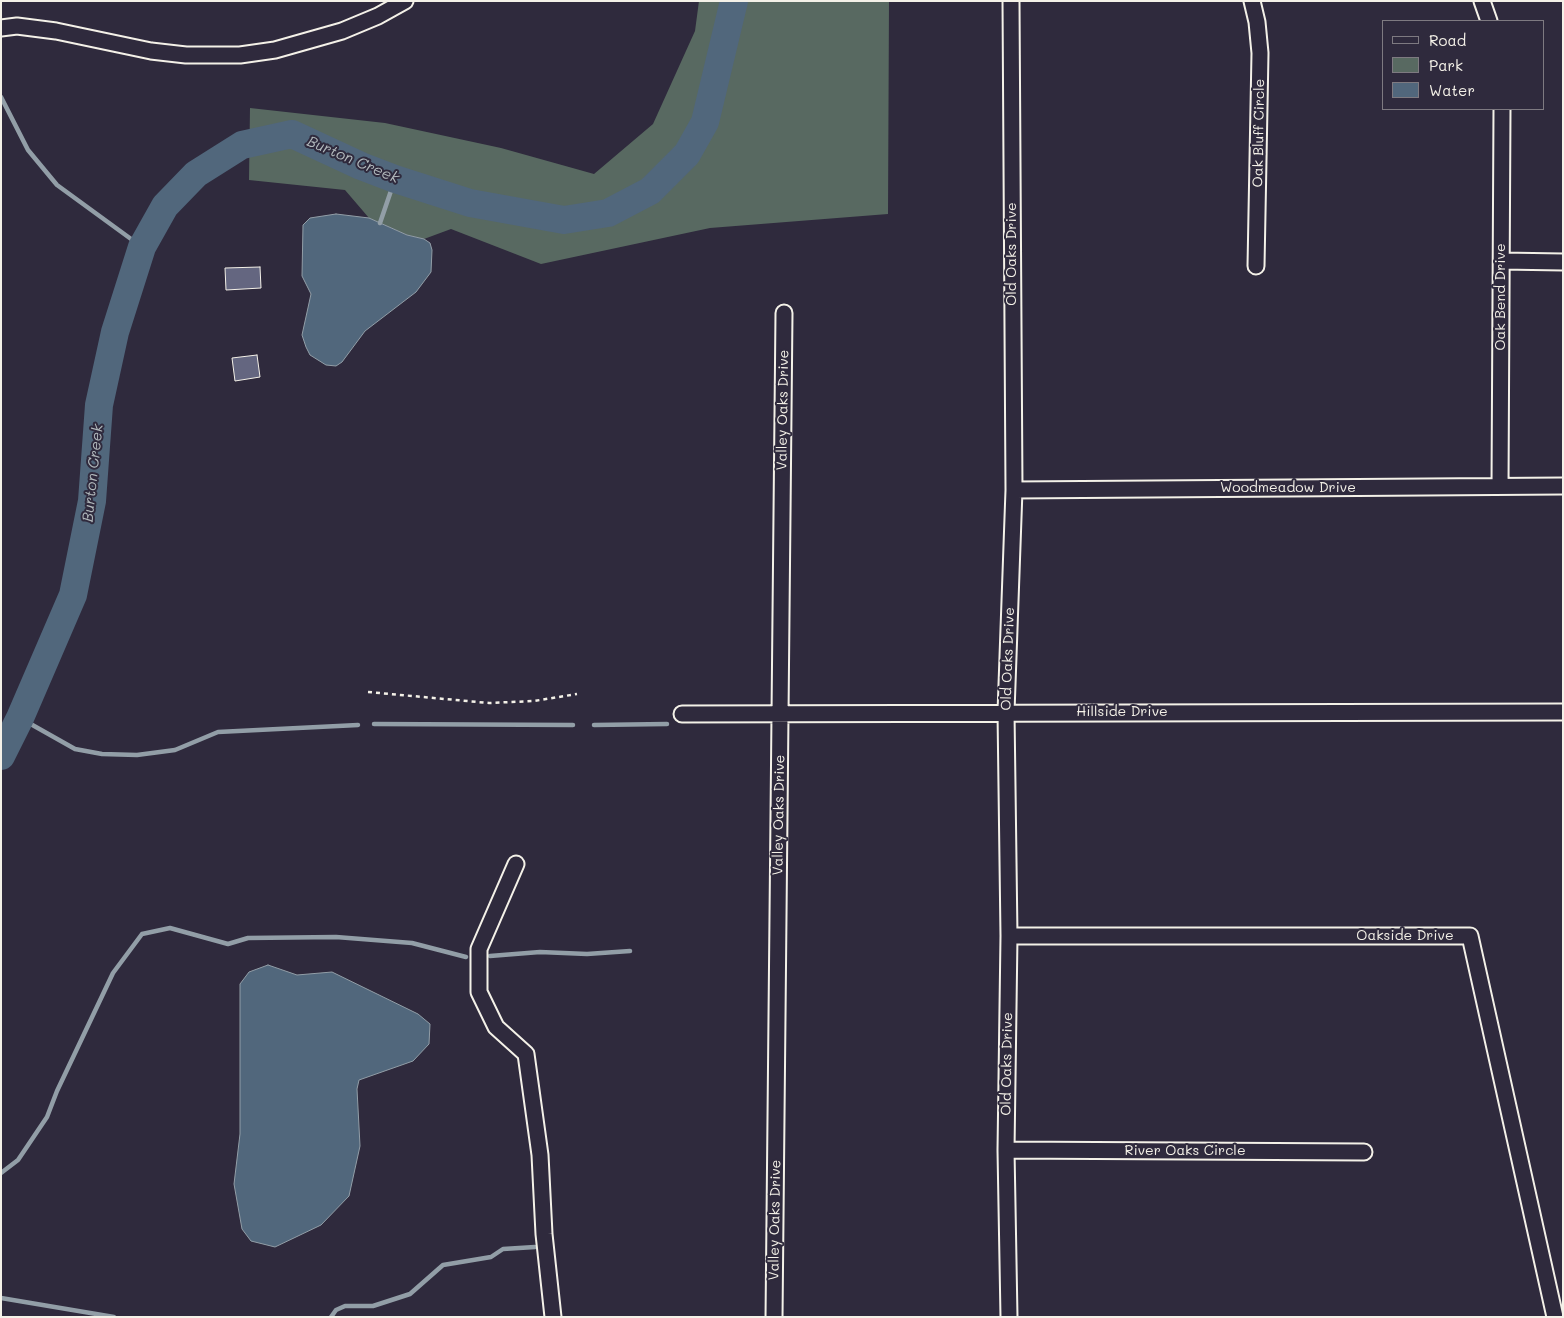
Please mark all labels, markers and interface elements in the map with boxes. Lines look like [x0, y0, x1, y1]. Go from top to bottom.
legend [1382, 20, 1544, 110]
text: Road [1429, 30, 1466, 50]
text: Park [1429, 55, 1463, 75]
street label: Oak Bluff Circle [1250, 79, 1268, 187]
text: Water [1429, 80, 1475, 100]
water label: Burton Creek [304, 132, 402, 188]
street label: Old Oaks Drive [1004, 202, 1020, 306]
street label: Oak Bend Drive [1493, 243, 1509, 351]
street label: Valley Oaks Drive [774, 349, 792, 471]
water label: Burton Creek [79, 423, 107, 523]
street label: Woodmeadow Drive [1220, 480, 1356, 496]
street label: Old Oaks Drive [998, 607, 1018, 711]
street label: Hillside Drive [1076, 704, 1168, 720]
street label: Valley Oaks Drive [770, 754, 788, 876]
street label: Oakside Drive [1356, 928, 1454, 944]
street label: Old Oaks Drive [998, 1012, 1016, 1116]
street label: River Oaks Circle [1124, 1143, 1246, 1159]
street label: Valley Oaks Drive [766, 1159, 784, 1281]

